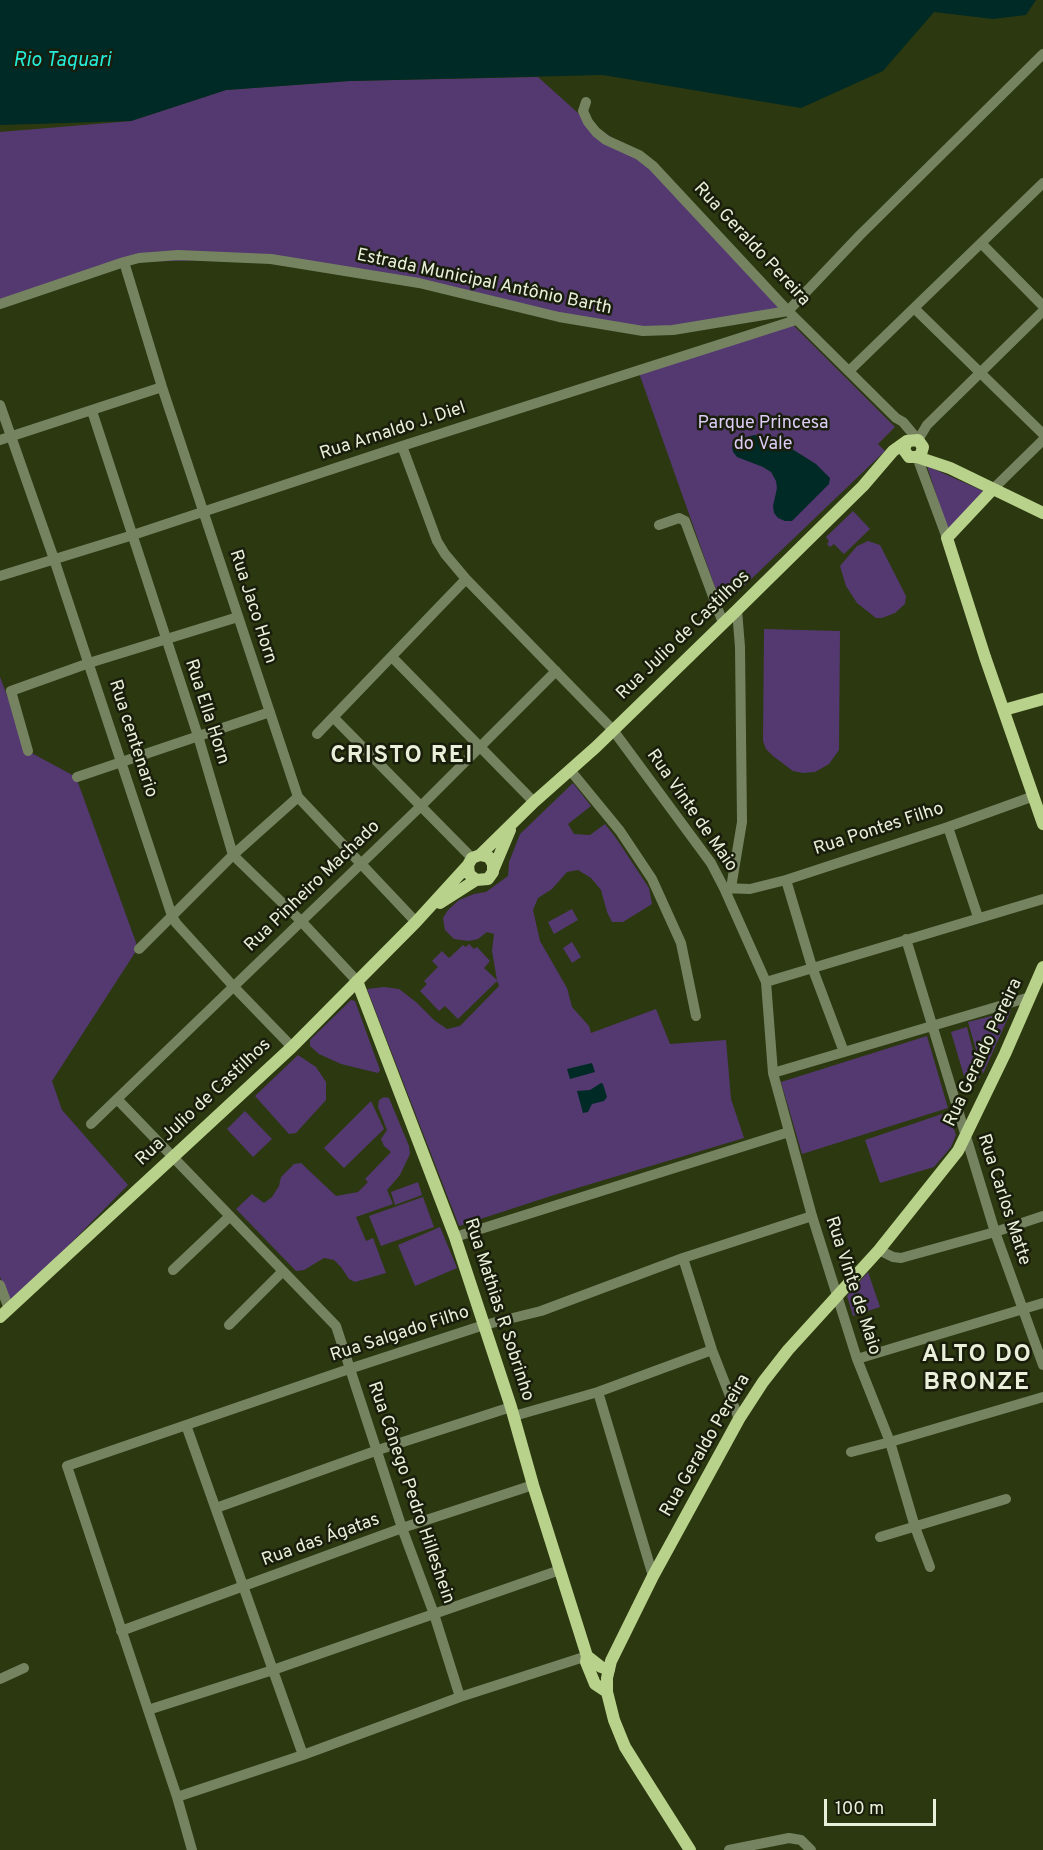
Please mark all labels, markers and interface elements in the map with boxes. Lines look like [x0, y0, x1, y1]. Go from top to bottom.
water label: Rio Taquari [13, 50, 111, 74]
street label: Rua Geraldo Pereira [688, 179, 814, 311]
street label: Estrada Municipal Antônio Barth [354, 245, 614, 321]
street label: Rua Arnaldo J. Diel [317, 398, 469, 466]
park label: Parque Princesa do Vale [698, 413, 828, 456]
street label: Rua Jaco Horn [223, 547, 281, 667]
street label: Rua Julio de Castilhos [613, 567, 755, 705]
street label: Rua Ella Horn [179, 657, 233, 767]
street label: Rua centenario [103, 677, 161, 801]
district label: CRISTO REI [330, 743, 474, 771]
street label: Rua Vinte de Maio [641, 746, 741, 876]
street label: Rua Pontes Filho [811, 799, 947, 861]
street label: Rua Pinheiro Machado [241, 817, 385, 957]
street label: Rua Geraldo Pereira [940, 975, 1028, 1131]
street label: Rua Julio de Castilhos [132, 1035, 276, 1171]
street label: Rua Carlos Matte [972, 1131, 1034, 1269]
street label: Rua Vinte de Maio [819, 1214, 885, 1358]
street label: Rua Mathias R Sobrinho [458, 1216, 538, 1404]
street label: Rua Salgado Filho [328, 1302, 472, 1368]
district label: ALTO DO BRONZE [922, 1342, 1032, 1398]
street label: Rua Geraldo Pereira [656, 1371, 756, 1521]
street label: Rua Cônego Pedro Hilleshein [362, 1379, 458, 1607]
street label: Rua das Ágatas [259, 1510, 383, 1572]
scale bar [827, 1787, 940, 1825]
text: 100 m [835, 1798, 884, 1821]

